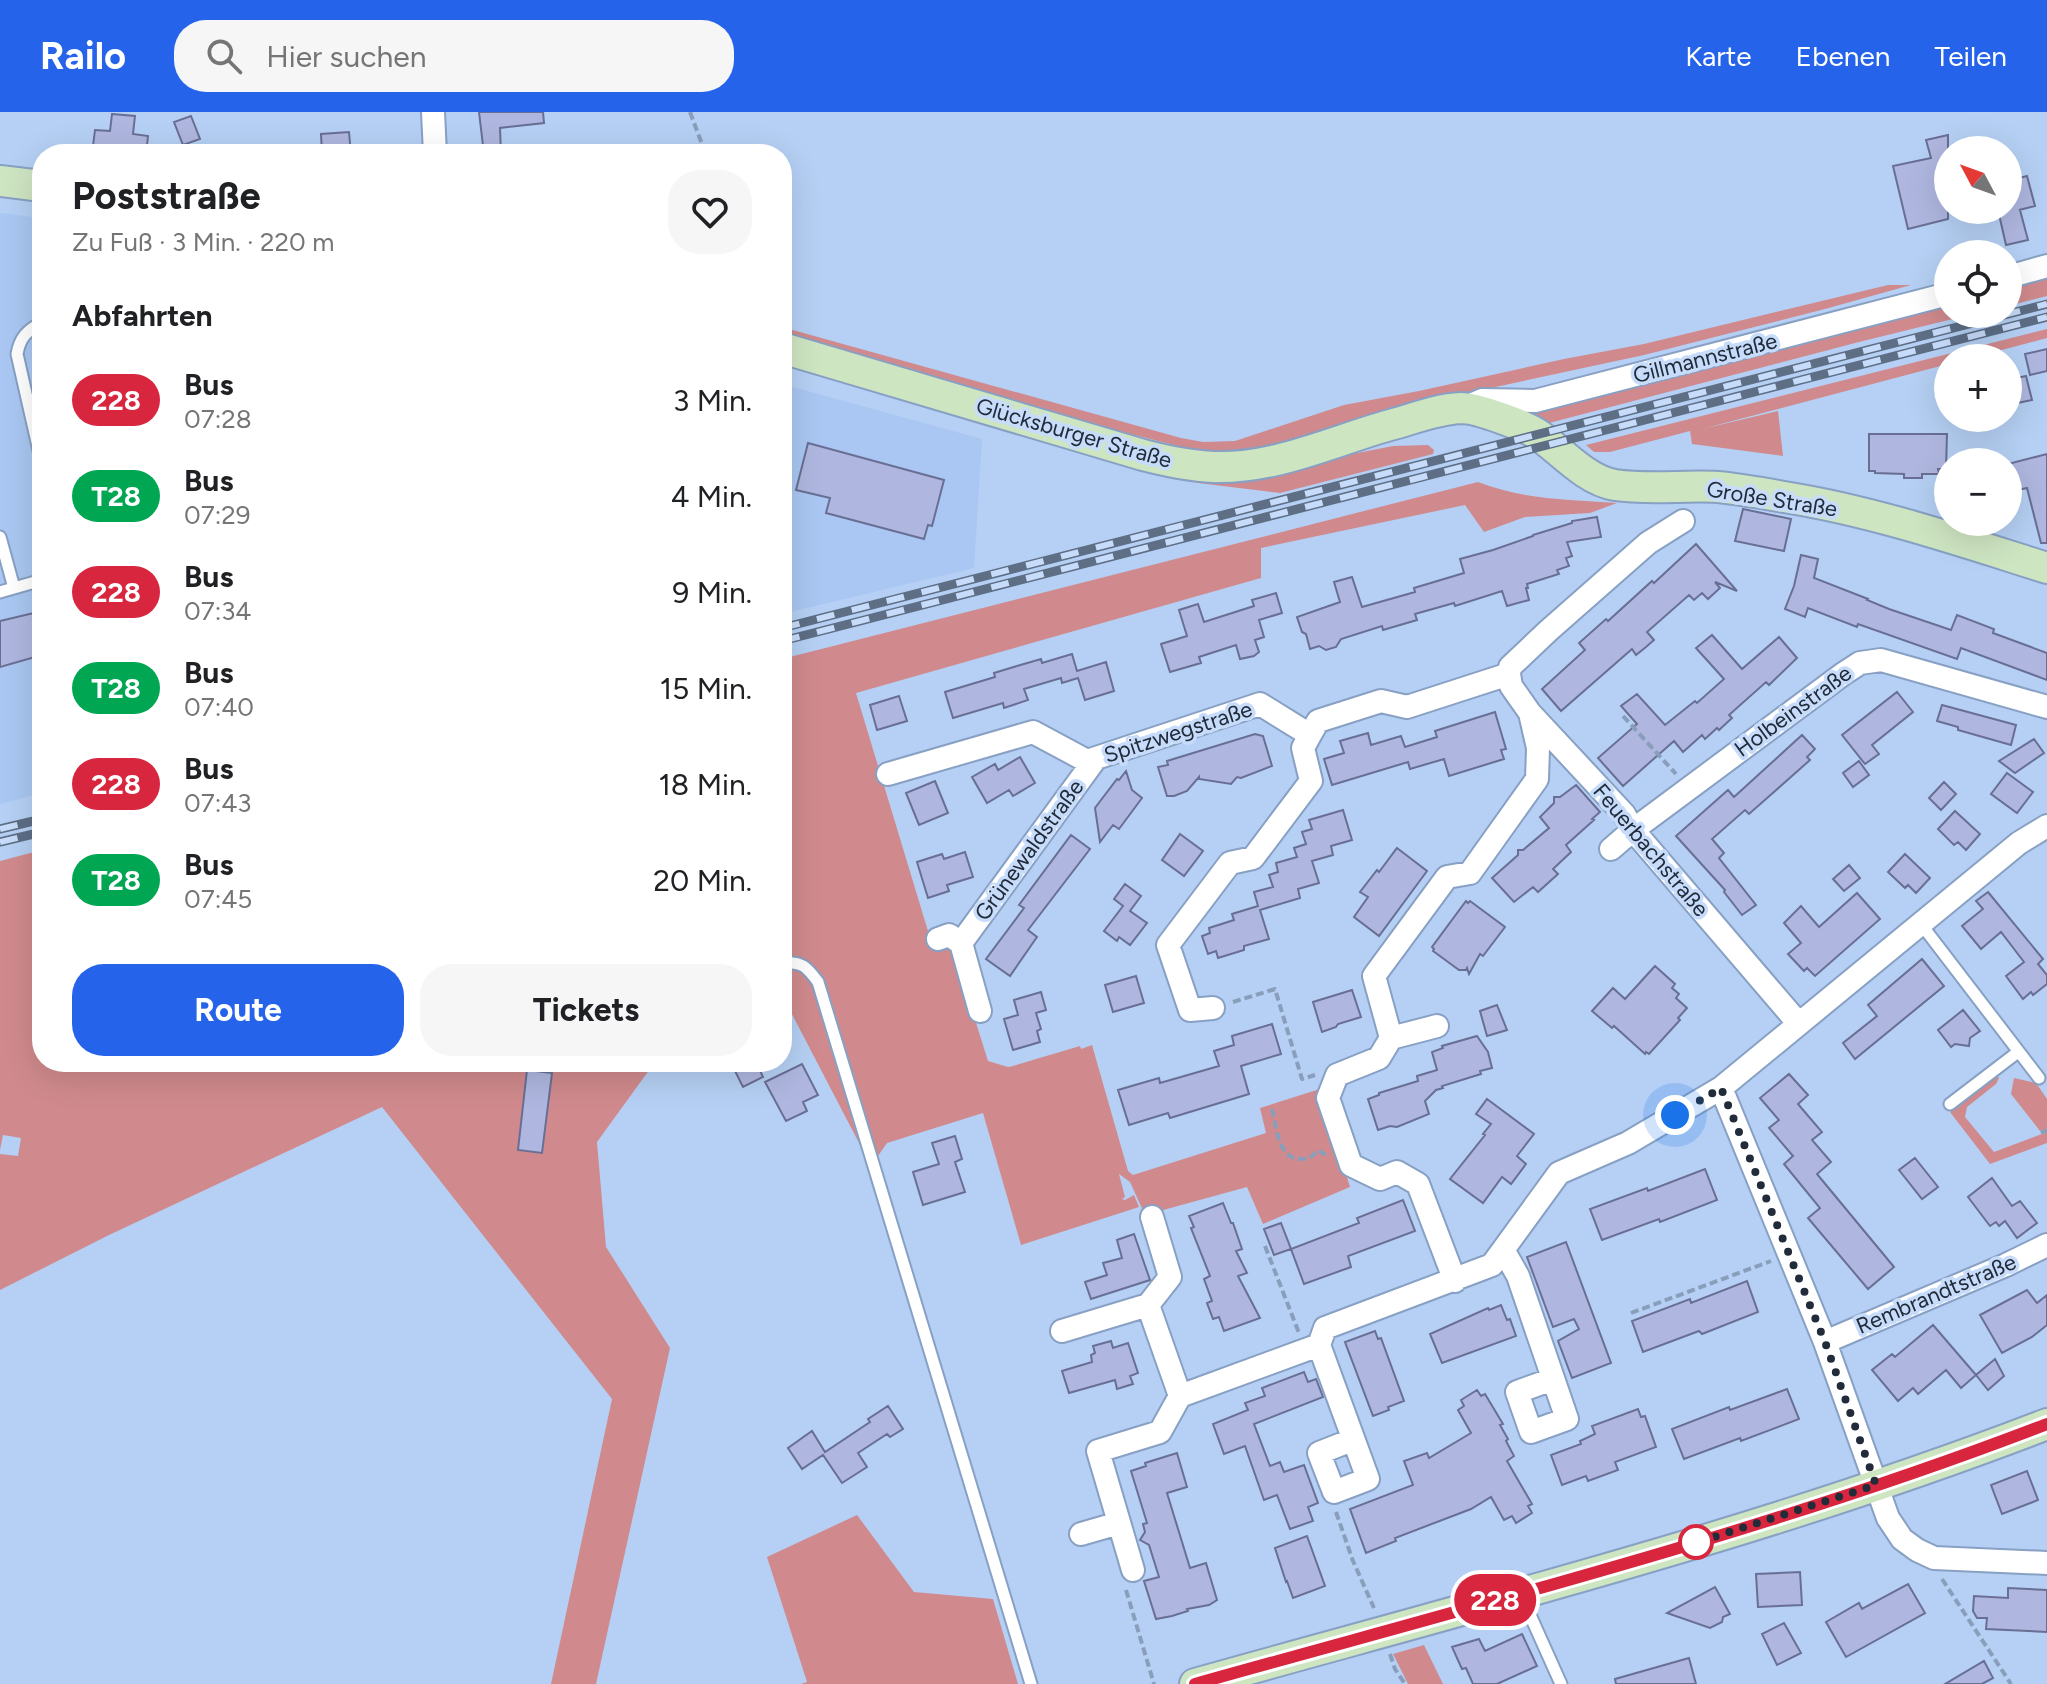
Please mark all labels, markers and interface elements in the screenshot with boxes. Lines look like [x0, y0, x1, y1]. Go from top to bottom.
search box [174, 20, 734, 92]
text: Railo [40, 33, 126, 79]
icon: search [202, 34, 246, 78]
text: Hier suchen [266, 38, 426, 75]
text: Karte [1685, 39, 1752, 73]
text: Ebenen [1796, 39, 1890, 73]
text: Teilen [1934, 39, 2007, 73]
north arrow [1934, 136, 2022, 224]
map controls [1934, 136, 2022, 536]
button: heart [668, 170, 752, 254]
text: Poststraße [72, 173, 261, 219]
text: Zu Fuß · 3 Min. · 220 m [72, 226, 334, 258]
button: locate [1934, 240, 2022, 328]
text: Abfahrten [72, 297, 213, 334]
street label: Gillmannstraße [1630, 327, 1780, 389]
button: + [1934, 344, 2022, 432]
text: Bus [184, 366, 233, 403]
text: 3 Min. [673, 382, 752, 419]
text: 228 [91, 383, 141, 417]
street label: Glücksburger Straße [973, 392, 1175, 474]
text: 07:28 [184, 403, 252, 435]
button: − [1934, 448, 2022, 536]
text: Bus [184, 462, 233, 499]
street label: Große Straße [1705, 475, 1839, 523]
text: 4 Min. [671, 478, 752, 515]
text: T28 [91, 479, 141, 513]
text: 07:29 [184, 499, 250, 531]
text: Bus [184, 558, 233, 595]
text: 9 Min. [672, 574, 752, 611]
text: 228 [91, 575, 141, 609]
text: 07:34 [184, 595, 252, 627]
text: Bus [184, 654, 233, 691]
street label: Holbeinstraße [1729, 660, 1857, 762]
text: 15 Min. [660, 670, 752, 707]
text: T28 [91, 671, 141, 705]
text: 07:40 [184, 691, 254, 723]
street label: Spitzwegstraße [1100, 695, 1256, 769]
text: Bus [184, 750, 233, 787]
text: 18 Min. [658, 766, 752, 803]
text: 228 [91, 767, 141, 801]
street label: Grünewaldstraße [969, 774, 1089, 926]
street label: Feuerbachstraße [1587, 778, 1715, 922]
text: 07:43 [184, 787, 252, 819]
text: Bus [184, 846, 233, 883]
text: 20 Min. [653, 862, 752, 899]
text: T28 [91, 863, 141, 897]
text: 07:45 [184, 883, 252, 915]
button: Route [72, 964, 404, 1056]
button: Tickets [420, 964, 752, 1056]
your location [1655, 1095, 1695, 1135]
street label: Rembrandtstraße [1852, 1248, 2020, 1340]
unlabelled marker [1679, 1525, 1713, 1559]
line badge: 228 [1449, 1574, 1541, 1626]
text: 228 [1470, 1583, 1520, 1617]

